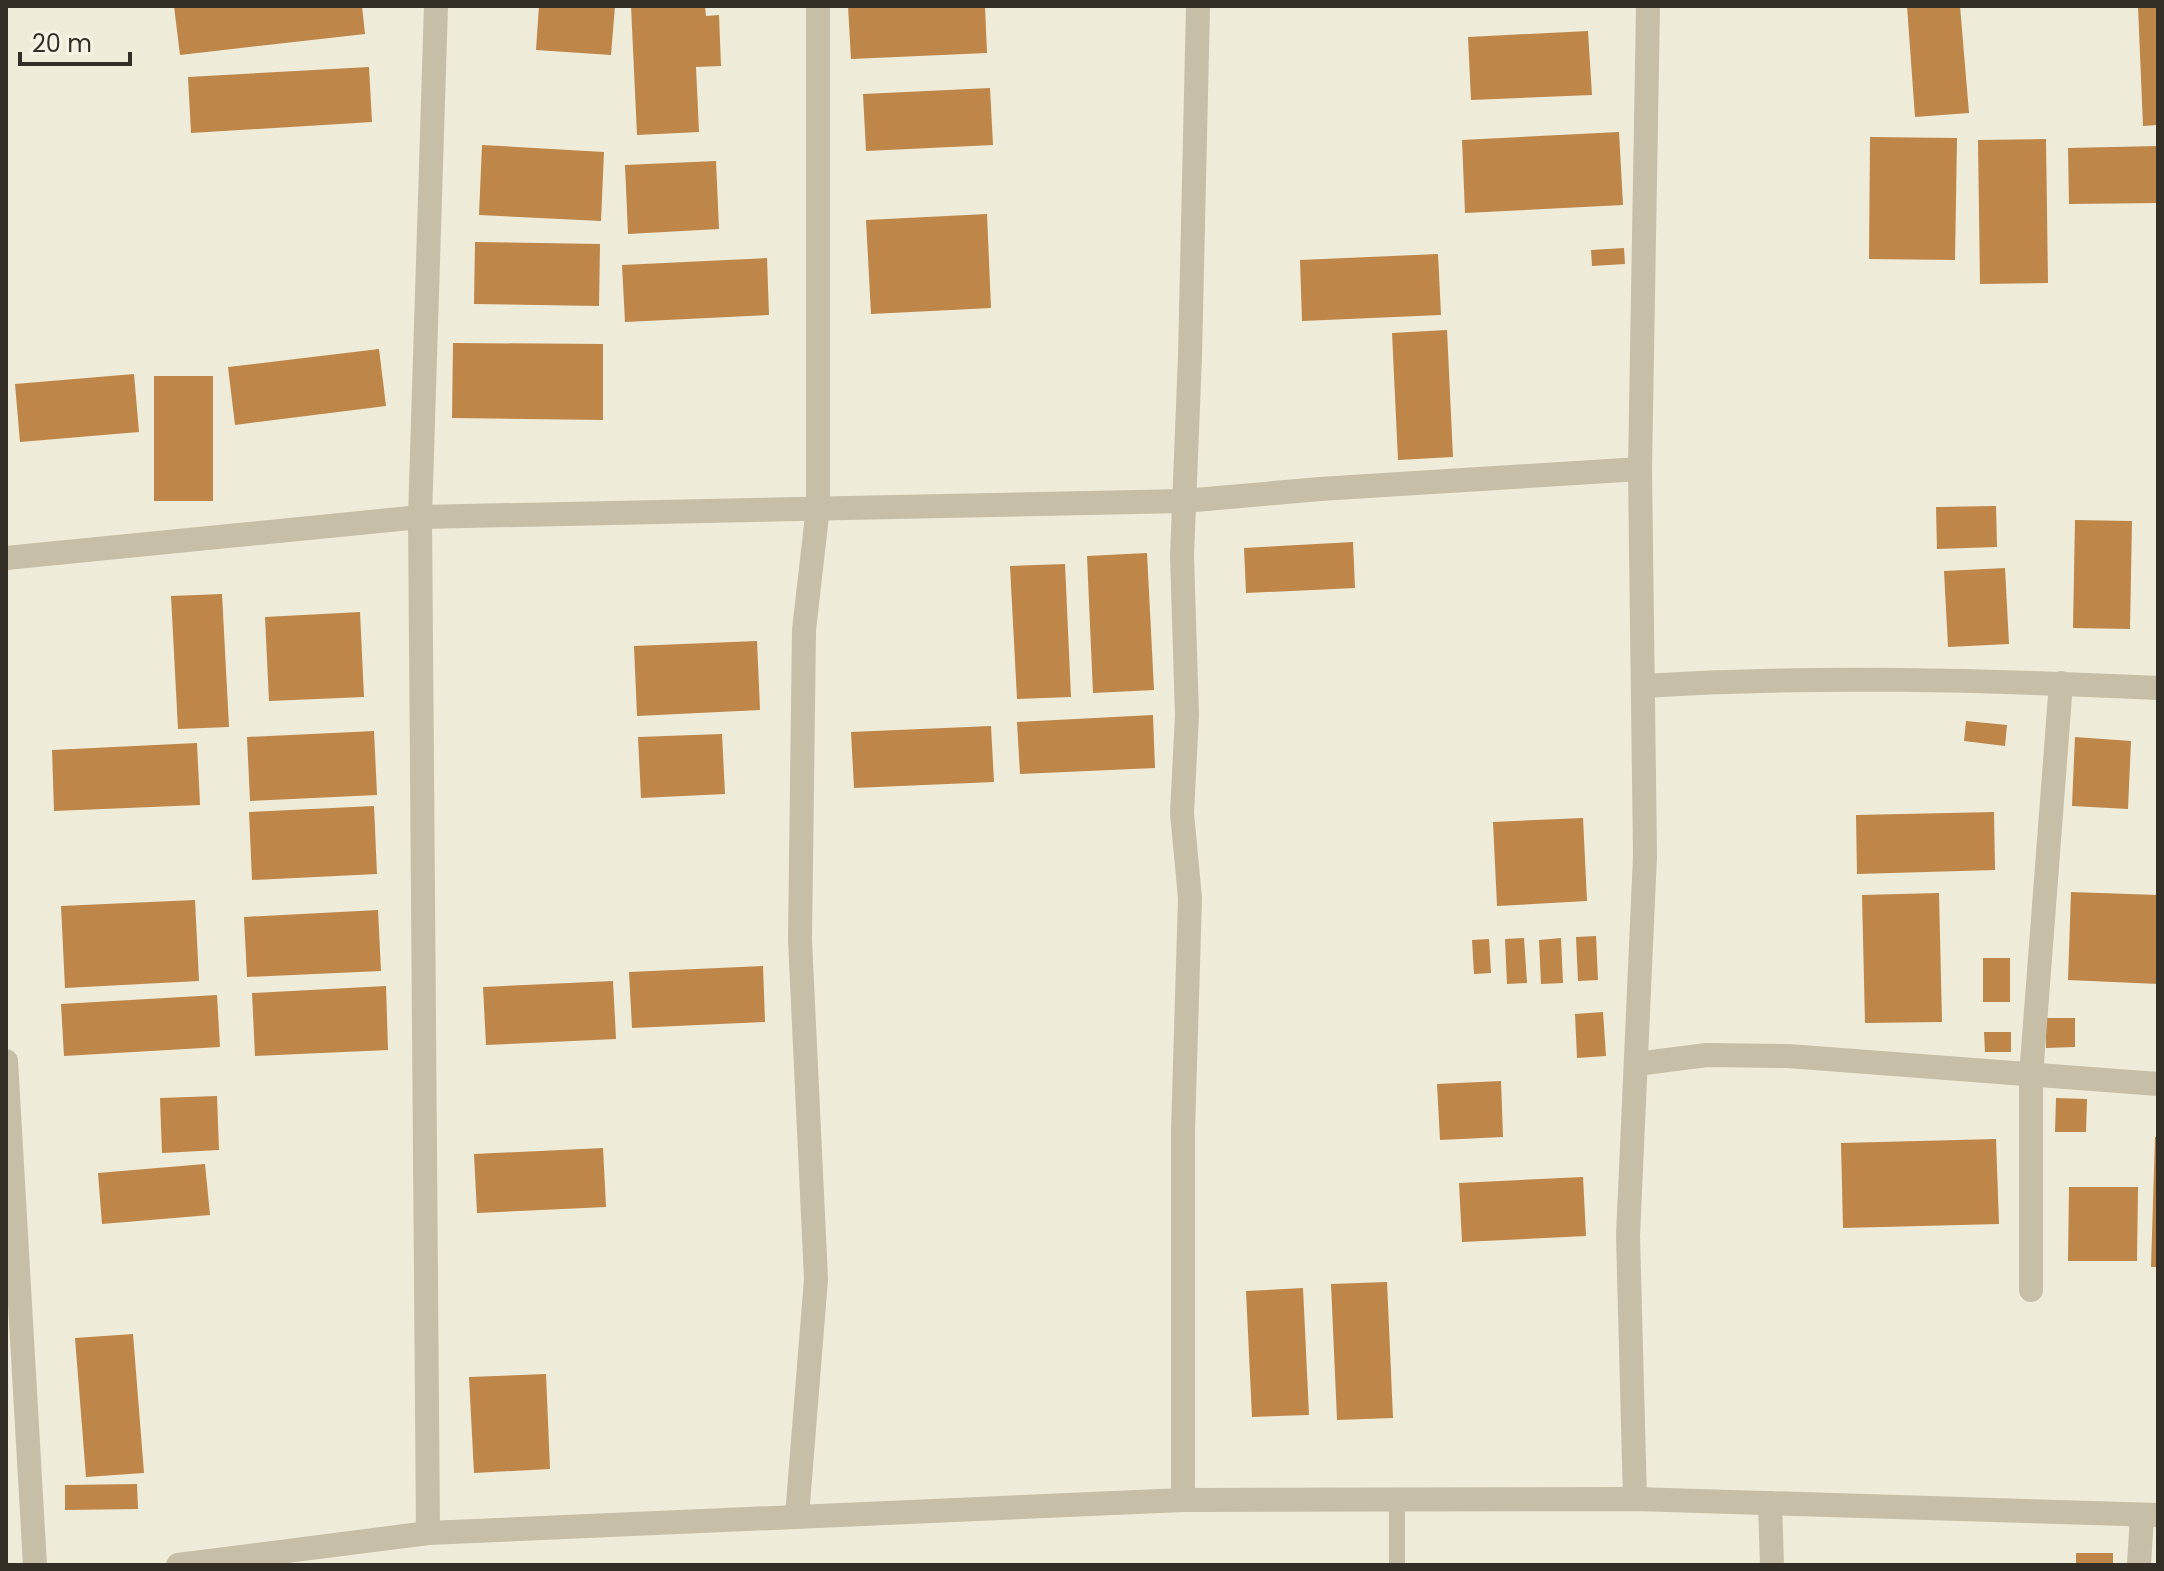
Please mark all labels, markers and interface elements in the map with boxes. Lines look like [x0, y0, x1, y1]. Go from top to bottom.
scale bar [20, 16, 130, 66]
text: 20 m [32, 27, 92, 60]

